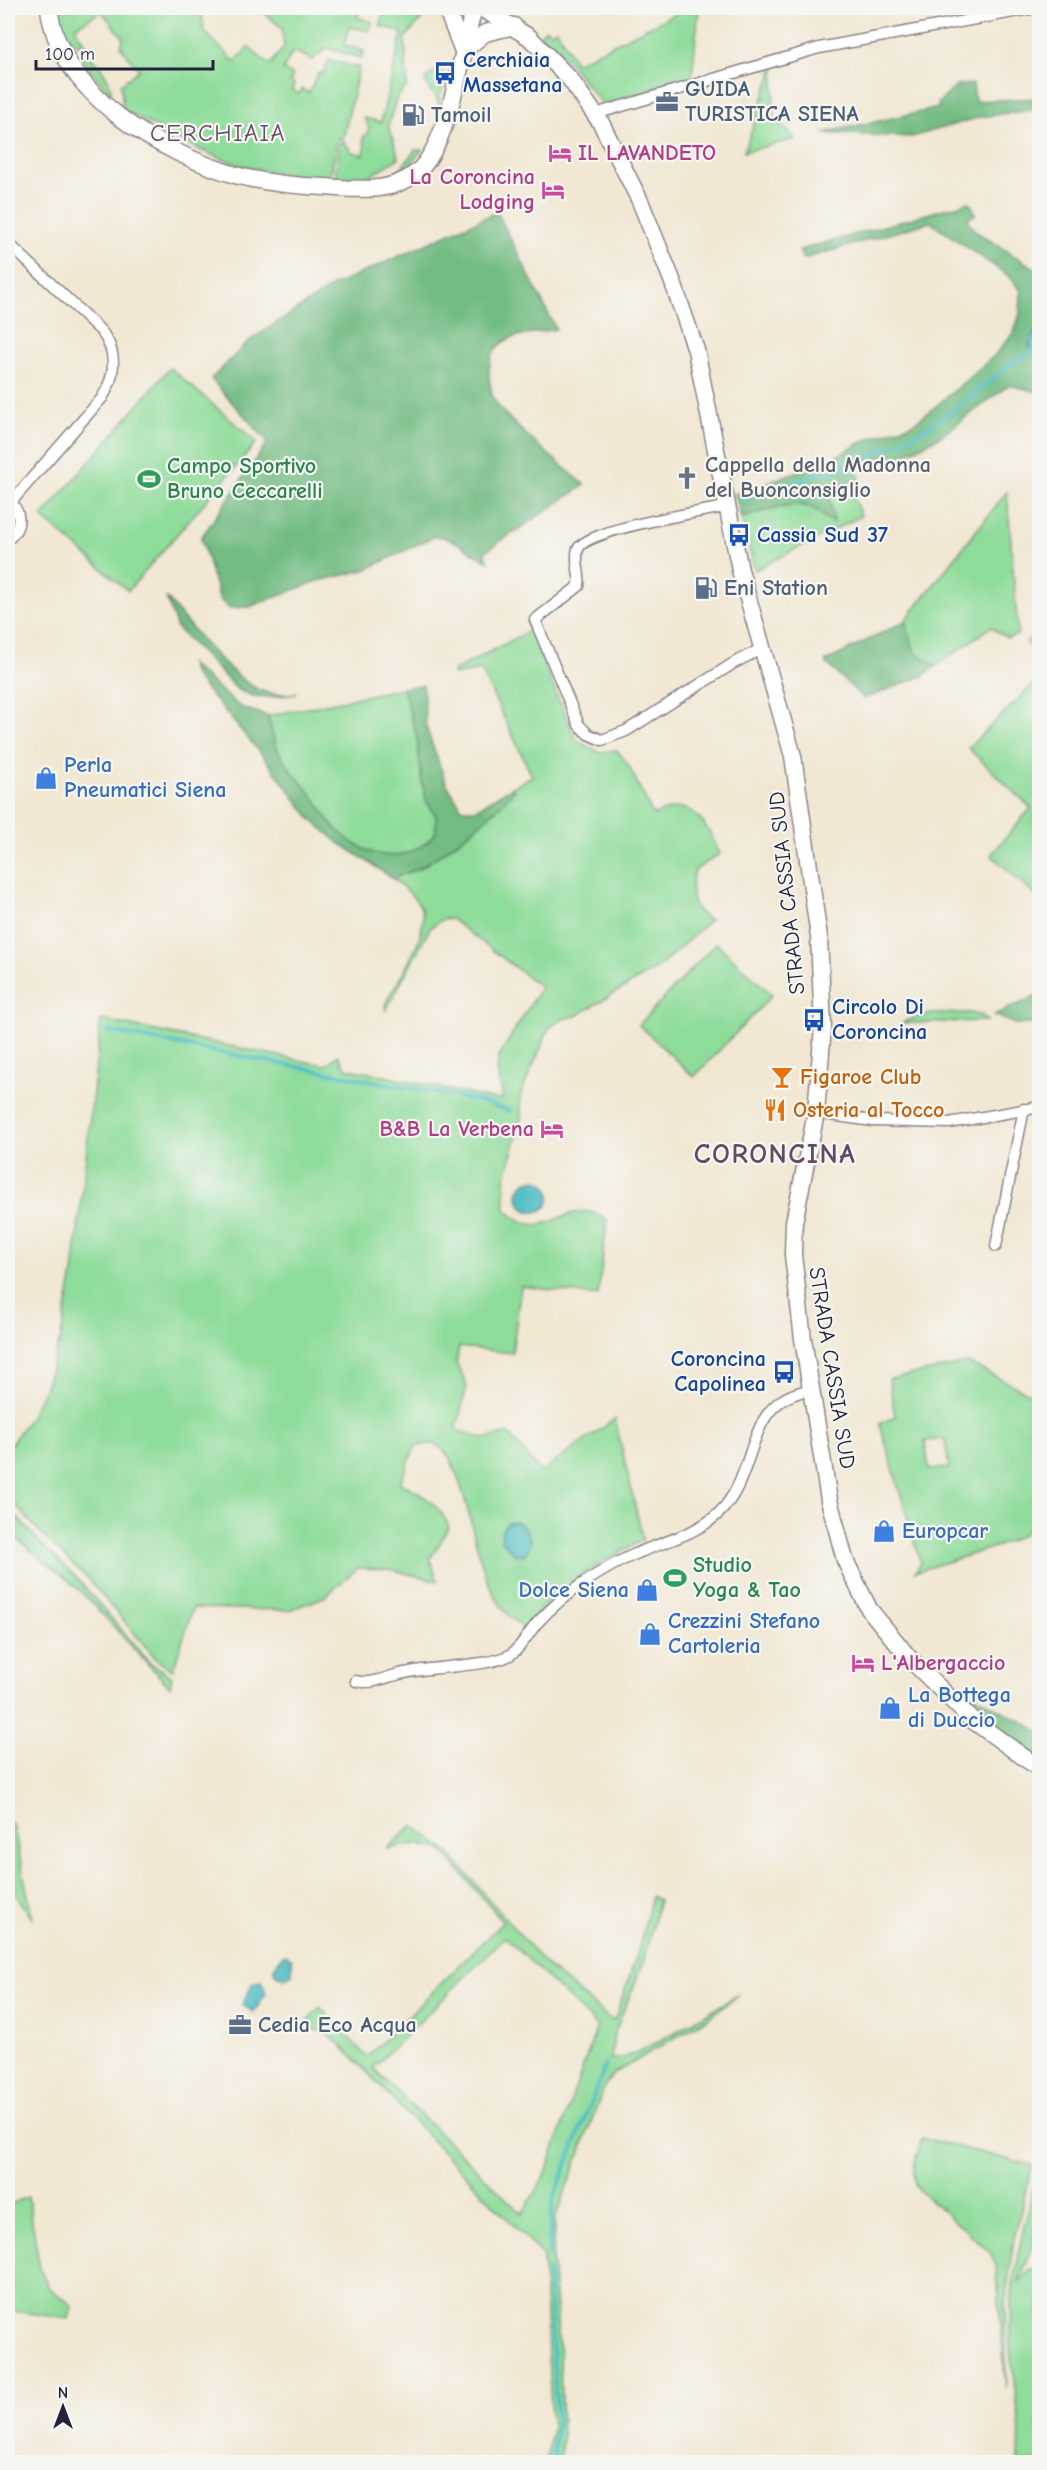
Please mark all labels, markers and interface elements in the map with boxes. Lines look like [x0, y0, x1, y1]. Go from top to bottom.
scale bar [36, 33, 213, 71]
text: 100 m [45, 44, 95, 65]
place label: Cerchiaia Massetana [463, 47, 562, 98]
bus stop icon: Cerchiaia Massetana [432, 60, 458, 86]
place label: GUIDA TURISTICA SIENA [685, 76, 859, 127]
office icon: GUIDA TURISTICA SIENA [654, 89, 680, 115]
fuel station icon: Tamoil [400, 102, 426, 128]
place label: Tamoil [431, 102, 491, 128]
district label: CERCHIAIA [150, 119, 286, 147]
hotel icon: IL LAVANDETO [547, 140, 573, 166]
place label: IL LAVANDETO [578, 140, 716, 166]
place label: La Coroncina Lodging [409, 164, 535, 215]
hotel icon: La Coroncina Lodging [540, 177, 566, 203]
place label: Cappella della Madonna del Buonconsiglio [705, 452, 931, 503]
place label: Campo Sportivo Bruno Ceccarelli [167, 453, 322, 504]
church icon: Cappella della Madonna del Buonconsiglio [674, 465, 700, 491]
sports icon: Campo Sportivo Bruno Ceccarelli [136, 466, 162, 492]
bus stop icon: Cassia Sud 37 [726, 522, 752, 548]
place label: Cassia Sud 37 [757, 522, 888, 548]
fuel station icon: Eni Station [693, 575, 719, 601]
place label: Eni Station [724, 575, 828, 601]
place label: Perla Pneumatici Siena [64, 752, 226, 803]
shop icon: Perla Pneumatici Siena [33, 765, 59, 791]
street label: STRADA CASSIA SUD [763, 790, 811, 996]
place label: Circolo Di Coroncina [832, 994, 927, 1045]
bus stop icon: Circolo Di Coroncina [801, 1007, 827, 1033]
bar icon: Figaroe Club [769, 1064, 795, 1090]
place label: Figaroe Club [800, 1064, 921, 1090]
restaurant icon: Osteria al Tocco [762, 1097, 788, 1123]
place label: Osteria al Tocco [793, 1097, 945, 1123]
place label: B&B La Verbena [380, 1116, 534, 1142]
hotel icon: B&B La Verbena [539, 1116, 565, 1142]
district label: CORONCINA [694, 1138, 856, 1170]
street label: STRADA CASSIA SUD [803, 1265, 861, 1471]
place label: Coroncina Capolinea [671, 1346, 766, 1397]
bus stop icon: Coroncina Capolinea [771, 1359, 797, 1385]
shop icon: Europcar [871, 1518, 897, 1544]
place label: Europcar [902, 1518, 988, 1544]
place label: Studio Yoga & Tao [693, 1552, 801, 1603]
sports icon: Studio Yoga & Tao [662, 1565, 688, 1591]
place label: Dolce Siena [518, 1577, 629, 1603]
shop icon: Dolce Siena [634, 1577, 660, 1603]
place label: Crezzini Stefano Cartoleria [668, 1608, 820, 1659]
shop icon: Crezzini Stefano Cartoleria [637, 1621, 663, 1647]
hotel icon: L'Albergaccio [850, 1650, 876, 1676]
place label: L'Albergaccio [881, 1650, 1005, 1676]
place label: La Bottega di Duccio [908, 1682, 1011, 1733]
shop icon: La Bottega di Duccio [877, 1695, 903, 1721]
office icon: Cedia Eco Acqua [227, 2012, 253, 2038]
place label: Cedia Eco Acqua [258, 2012, 417, 2038]
north arrow [33, 2377, 93, 2437]
text: N [58, 2384, 68, 2402]

